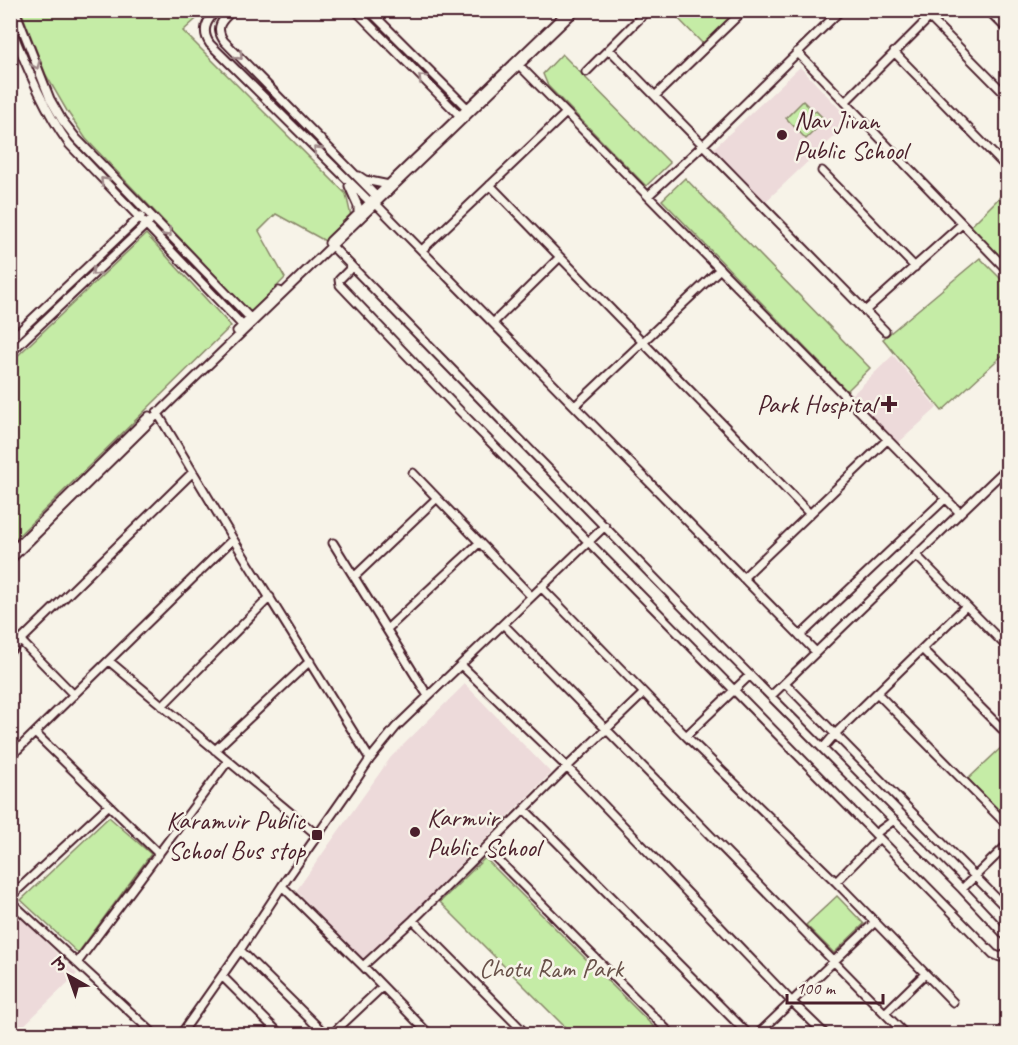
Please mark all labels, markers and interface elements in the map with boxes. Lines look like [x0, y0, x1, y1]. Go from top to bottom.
one-way arrow [232, 49, 243, 60]
one-way arrow [29, 59, 41, 70]
one-way arrow [419, 75, 430, 86]
place label: Nav Jivan Public School [794, 104, 912, 167]
marker: Nav Jivan Public School [775, 128, 789, 142]
one-way arrow [314, 147, 325, 158]
one-way arrow [100, 177, 111, 187]
one-way arrow [161, 227, 172, 237]
one-way arrow [92, 265, 103, 276]
place label: Park Hospital [757, 388, 881, 421]
marker: Park Hospital [880, 395, 898, 413]
place label: Karmvir Public School [427, 801, 545, 864]
place label: Karamvir Public School Bus stop [166, 804, 307, 867]
marker: Karmvir Public School [408, 825, 422, 839]
marker: Karamvir Public School Bus stop [310, 828, 324, 842]
north arrow [39, 946, 99, 1006]
park label: Chotu Ram Park [479, 952, 625, 985]
text: उ [48, 953, 72, 978]
scale bar [787, 967, 883, 1005]
text: 100 m [796, 977, 837, 999]

